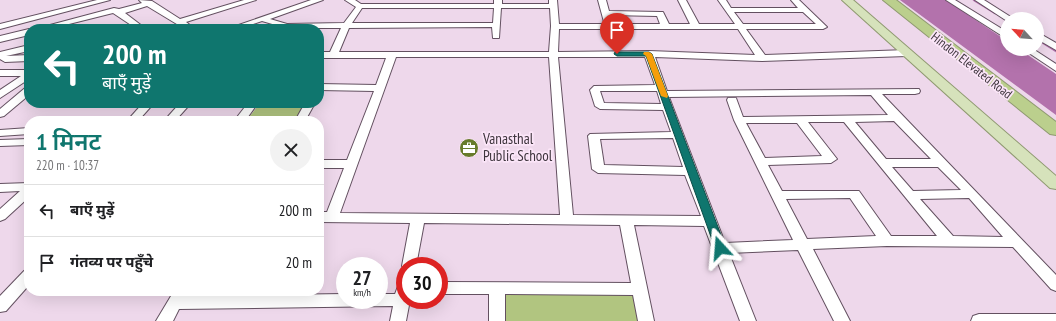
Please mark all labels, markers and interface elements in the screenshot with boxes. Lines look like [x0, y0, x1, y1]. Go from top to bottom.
north arrow [1000, 12, 1044, 56]
map controls [1000, 12, 1044, 56]
pin [600, 13, 634, 54]
icon: arrive [606, 19, 628, 41]
street label: Hindon Elevated Road [928, 28, 1016, 102]
text: 200 m [102, 35, 166, 72]
icon: left [36, 40, 88, 92]
text: बाएँ मुड़ें [102, 71, 151, 94]
text: 1 मिनट [36, 126, 101, 157]
button: close [270, 129, 312, 171]
place label: Vanasthal Public School [482, 129, 553, 165]
office icon: Vanasthal Public School [458, 137, 480, 159]
text: 220 m · 10:37 [36, 157, 99, 174]
icon: left [36, 200, 58, 222]
text: बाएँ मुड़ें [70, 200, 114, 219]
text: 200 m [279, 201, 312, 220]
position arrow [699, 227, 741, 269]
icon: arrive [36, 252, 58, 274]
text: गंतव्य पर पहुँचे [70, 252, 153, 271]
text: 20 m [286, 253, 312, 272]
speed limit sign: 30 [396, 257, 448, 309]
text: 27 [352, 265, 372, 291]
text: km/h [353, 286, 371, 299]

